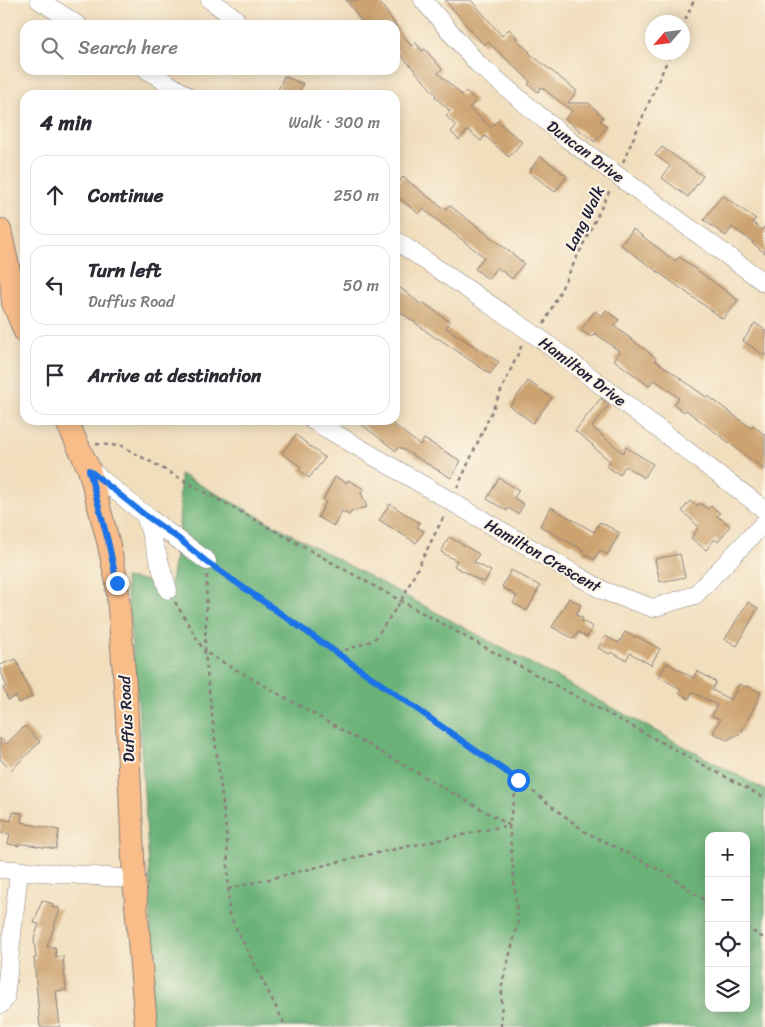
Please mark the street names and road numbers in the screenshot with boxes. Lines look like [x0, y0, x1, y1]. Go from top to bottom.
street label: Duncan Drive [540, 112, 631, 191]
street label: Lang Walk [556, 180, 613, 256]
street label: Hamilton Drive [532, 329, 633, 414]
street label: Hamilton Crescent [479, 510, 607, 601]
street label: Duffus Road [110, 673, 143, 763]

